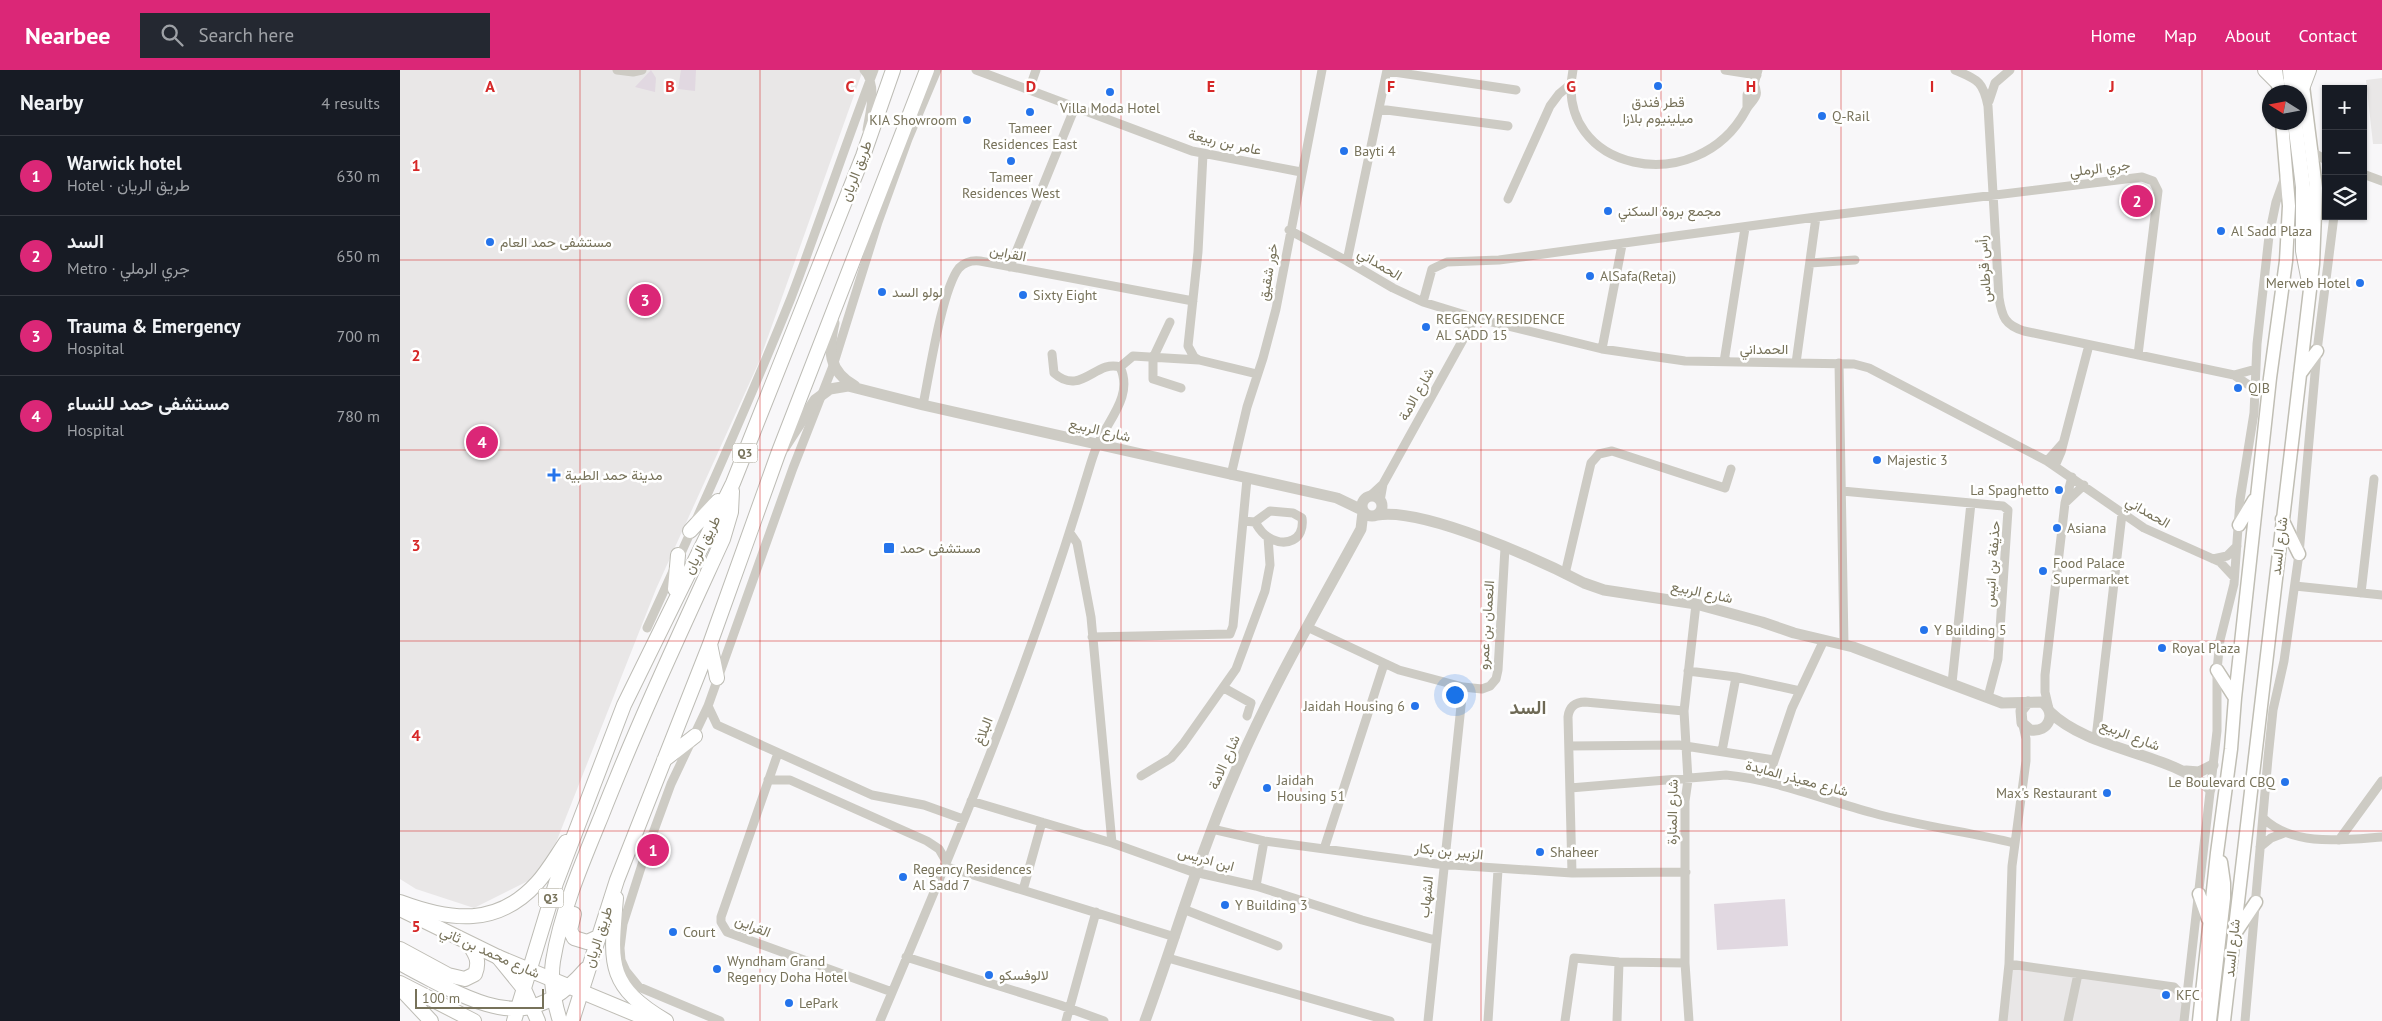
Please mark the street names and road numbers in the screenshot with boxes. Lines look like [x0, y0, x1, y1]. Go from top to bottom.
street label: عامر بن ربيعة [1187, 125, 1263, 159]
street label: طريق الريان [836, 138, 876, 204]
street label: جري الرملي [2069, 155, 2132, 184]
street label: رأس قرطاس [1973, 235, 1995, 303]
street label: القراين [988, 241, 1028, 265]
street label: خور شقيق [1254, 242, 1282, 302]
street label: الحمداني [1353, 244, 1405, 287]
street label: الحمداني [1740, 340, 1788, 361]
street label: شارع الامة [1394, 364, 1440, 425]
street label: شارع الربيع [1067, 414, 1133, 448]
road number: Q3 [732, 443, 758, 462]
street label: الحمداني [2121, 492, 2174, 535]
street label: طريق الريان [680, 513, 724, 577]
street label: شارع السد [2267, 516, 2293, 576]
street label: حذيفة بن انيس [1980, 520, 2004, 608]
street label: شارع الربيع [1669, 577, 1734, 609]
street label: النعمان بن عمرو [1474, 580, 1498, 670]
street label: البلاغ [969, 714, 998, 748]
street label: شارع الربيع [2097, 715, 2162, 756]
street label: شارع الامة [1204, 732, 1246, 793]
street label: شارع معيذر المايدة [1743, 756, 1850, 802]
street label: شارع المنارة [1662, 779, 1684, 845]
street label: الزبير بن بكار [1413, 838, 1484, 864]
street label: ابن ادريس [1176, 843, 1236, 875]
street label: الشهاب [1415, 875, 1437, 919]
road number: Q3 [538, 888, 564, 908]
street label: طريق الريان [580, 904, 616, 970]
street label: القراين [733, 911, 773, 941]
street label: شارع السد [2220, 918, 2246, 978]
street label: شارع محمد بن ثاني [436, 922, 543, 985]

